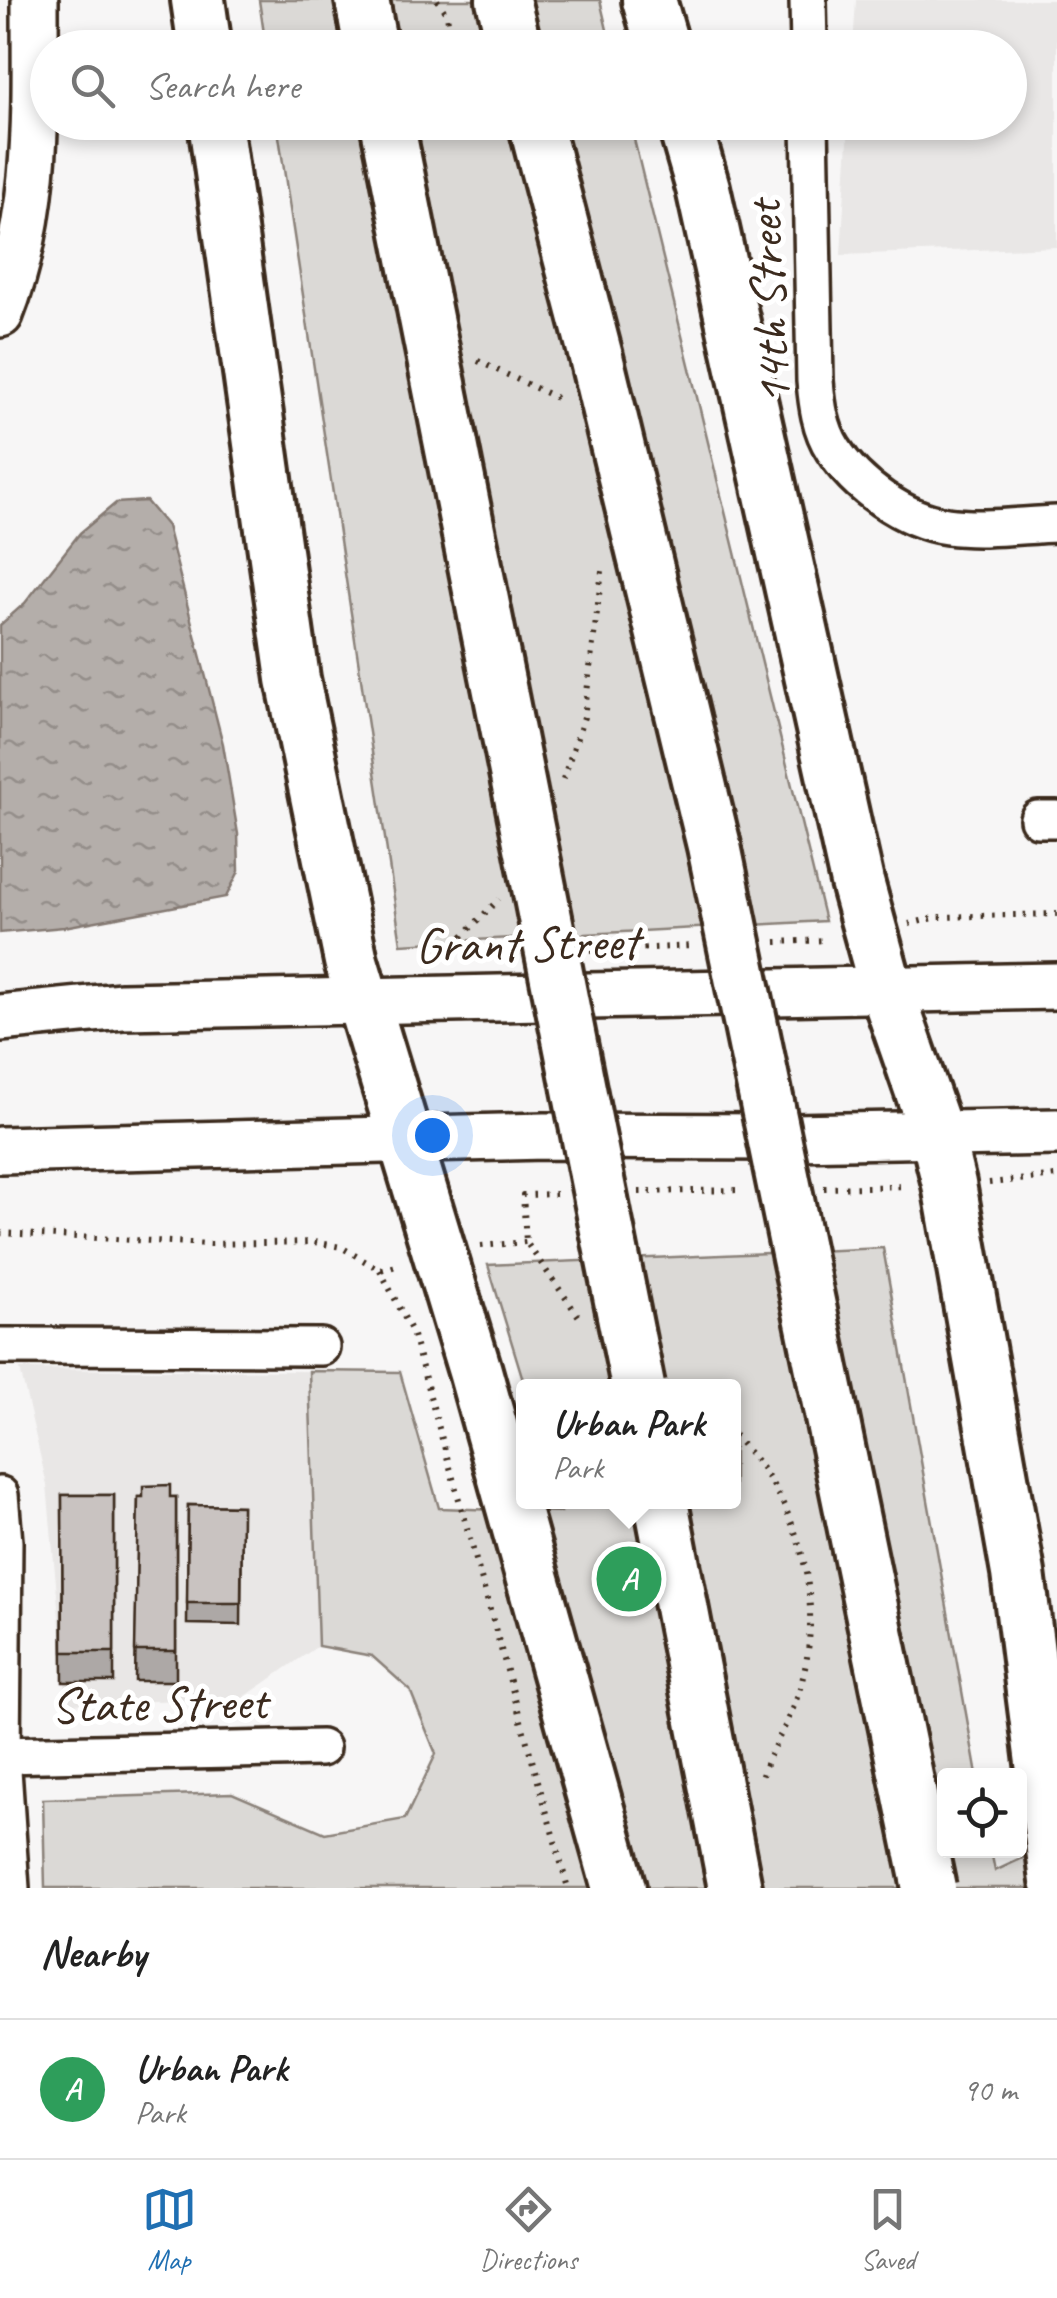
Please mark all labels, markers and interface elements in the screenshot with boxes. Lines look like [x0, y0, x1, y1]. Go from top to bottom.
search box [30, 30, 1027, 140]
icon: search [65, 58, 120, 113]
text: Search here [145, 62, 300, 109]
street label: 14th Street [731, 195, 805, 407]
street label: Grant Street [415, 910, 646, 977]
your location [407, 1110, 458, 1161]
popup [516, 1379, 741, 1509]
text: Urban Park [552, 1400, 705, 1447]
text: Park [552, 1447, 603, 1488]
pin: A [596, 1542, 662, 1616]
street label: State Street [50, 1670, 272, 1737]
map controls [937, 1768, 1027, 1858]
button: locate [937, 1768, 1027, 1858]
text: Nearby [40, 1927, 146, 1980]
text: Urban Park [135, 2045, 287, 2092]
text: A [64, 2069, 81, 2110]
text: 90 m [963, 2069, 1017, 2110]
text: Park [135, 2092, 186, 2133]
tab: Map [142, 2182, 197, 2277]
tab: Directions [480, 2182, 577, 2277]
tab: Saved [860, 2182, 915, 2277]

